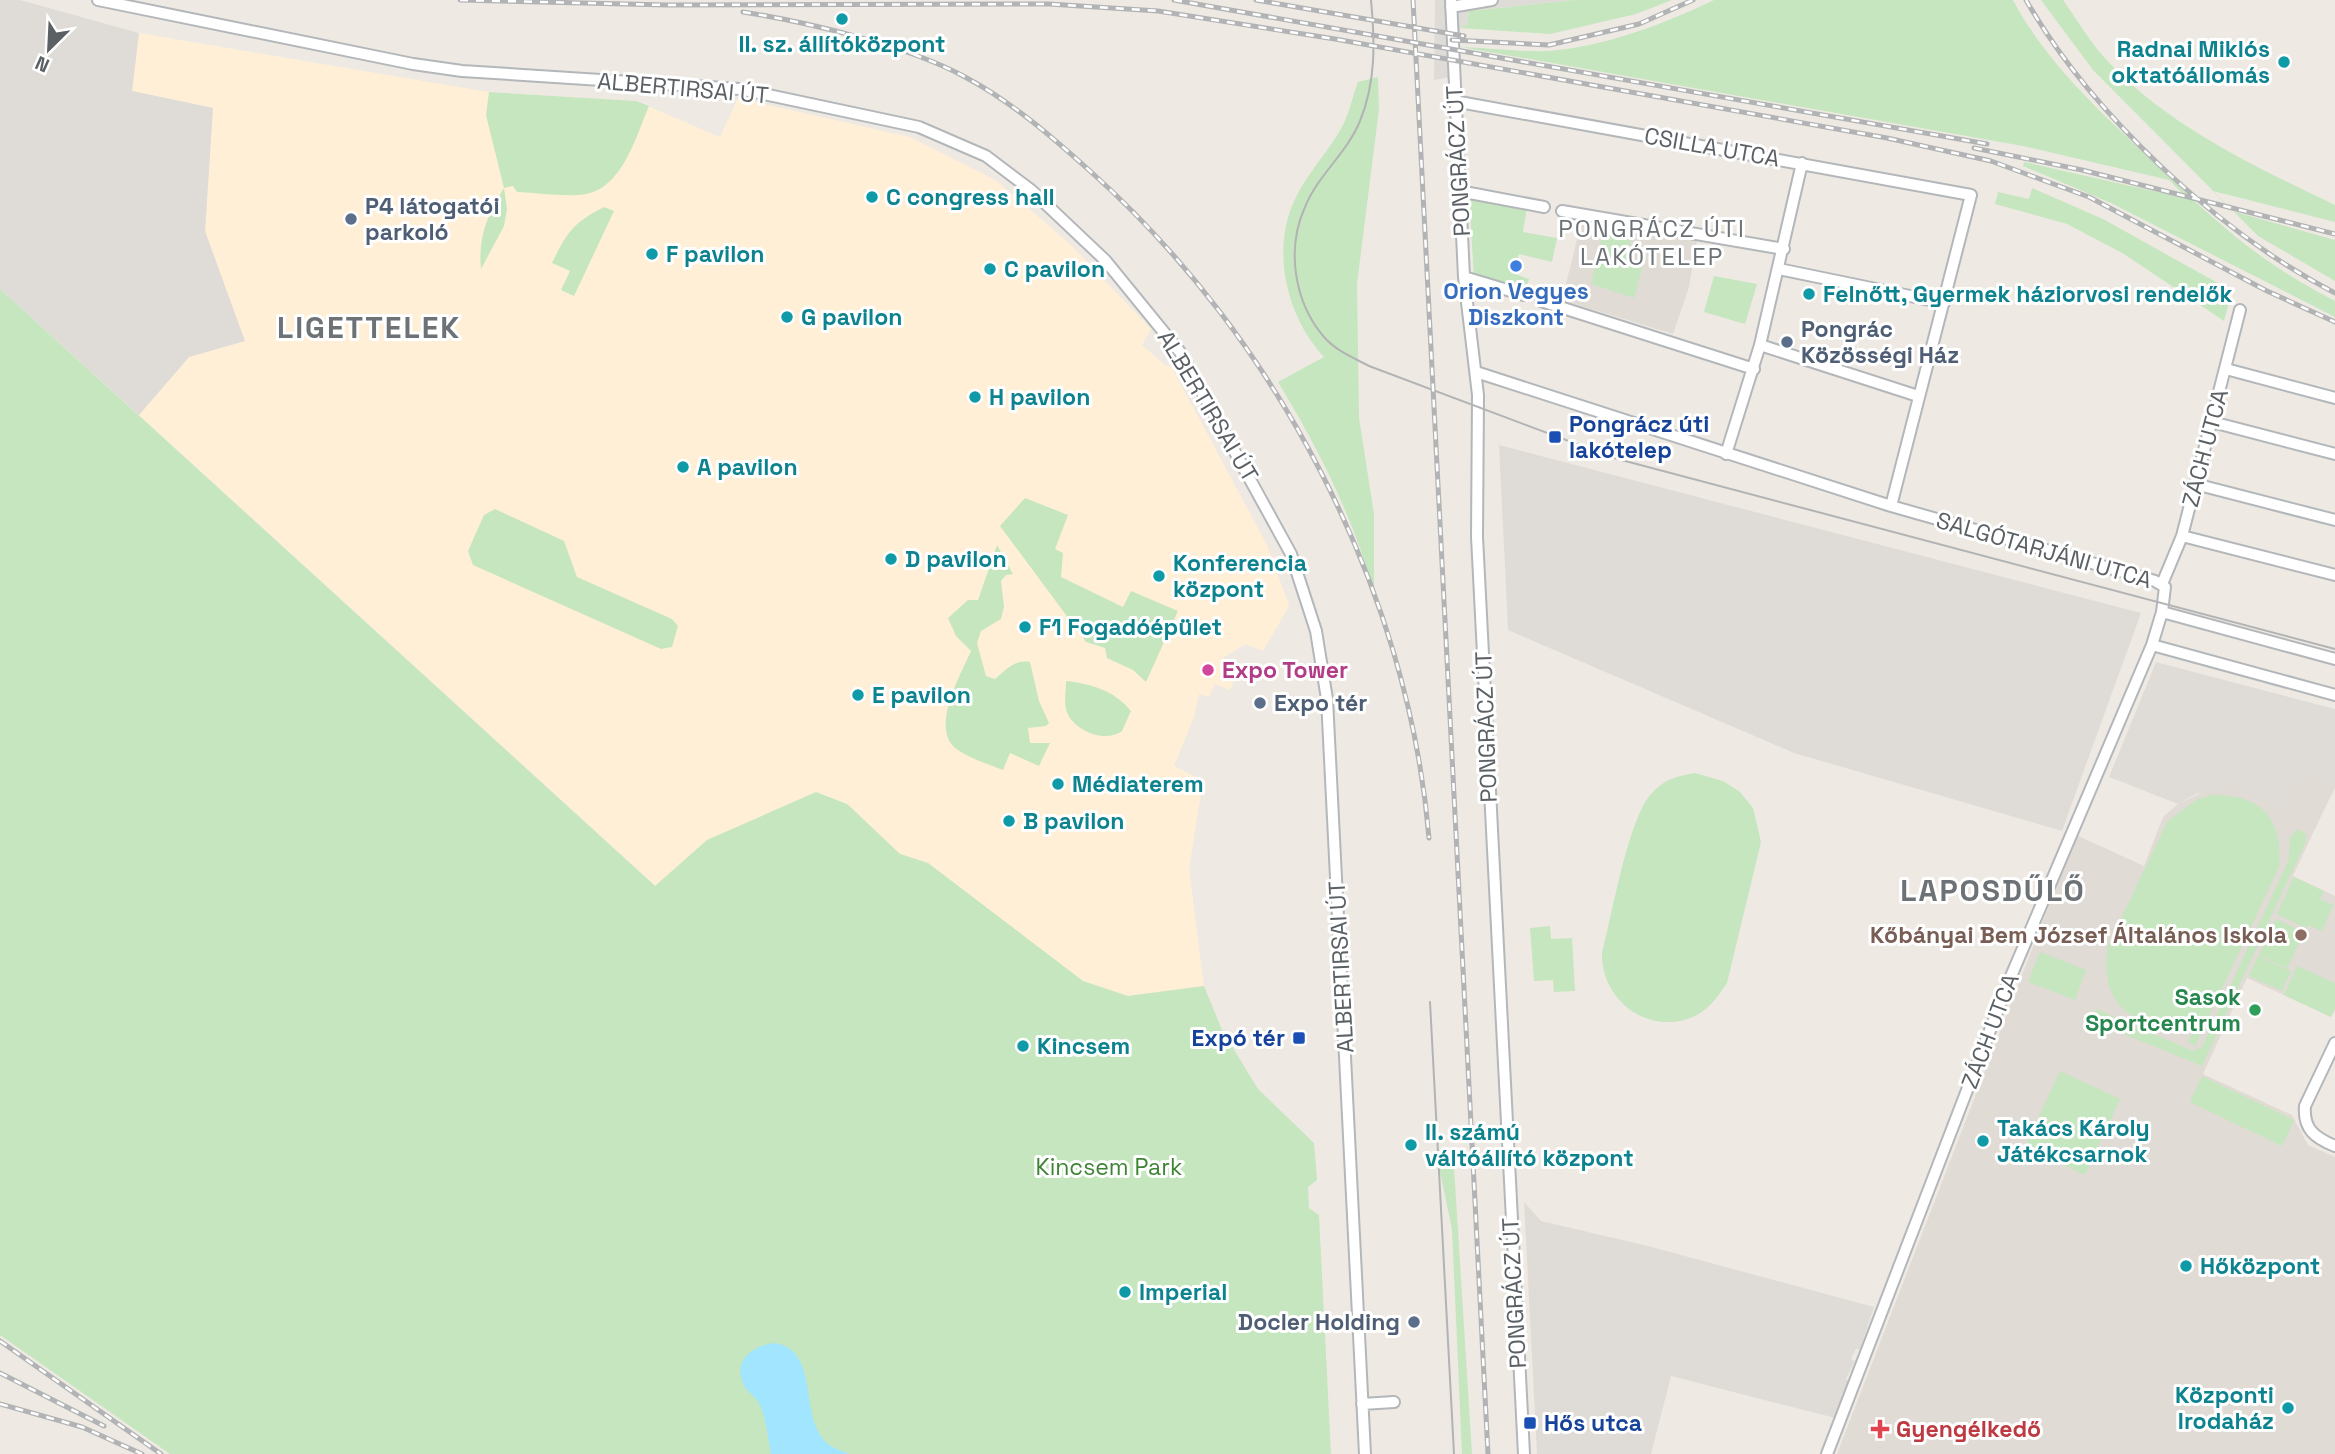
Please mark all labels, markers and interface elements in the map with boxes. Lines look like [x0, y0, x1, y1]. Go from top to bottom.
marker: II. sz. állítóközpont [834, 11, 850, 27]
north arrow [14, 14, 84, 84]
place label: II. sz. állítóközpont [738, 29, 946, 59]
place label: Radnai Miklós oktatóállomás [2111, 34, 2270, 90]
text: N [31, 50, 53, 78]
marker: Radnai Miklós oktatóállomás [2276, 54, 2292, 70]
street label: ALBERTIRSAI ÚT [596, 66, 770, 110]
street label: PONGRÁCZ ÚT [1439, 85, 1477, 237]
street label: CSILLA UTCA [1642, 120, 1782, 174]
place label: C congress hall [886, 182, 1055, 212]
marker: C congress hall [864, 189, 880, 205]
place label: P4 látogatói parkoló [365, 191, 500, 247]
marker: P4 látogatói parkoló [343, 211, 359, 227]
district label: PONGRÁCZ ÚTI LAKÓTELEP [1558, 213, 1746, 272]
place label: F pavilon [666, 239, 765, 269]
marker: F pavilon [644, 246, 660, 262]
place label: C pavilon [1004, 254, 1105, 284]
marker: Orion Vegyes Diszkont [1508, 258, 1524, 274]
marker: C pavilon [982, 261, 998, 277]
place label: Orion Vegyes Diszkont [1443, 276, 1589, 332]
place label: Felnőtt, Gyermek háziorvosi rendelők [1823, 279, 2233, 309]
marker: Felnőtt, Gyermek háziorvosi rendelők [1801, 286, 1817, 302]
place label: G pavilon [801, 302, 902, 332]
district label: LIGETTELEK [277, 308, 461, 347]
marker: G pavilon [779, 309, 795, 325]
place label: Pongrác Közösségi Ház [1801, 314, 1959, 370]
street label: ALBERTIRSAI ÚT [1151, 325, 1265, 487]
marker: Pongrác Közösségi Ház [1779, 334, 1795, 350]
place label: H pavilon [989, 382, 1090, 412]
street label: ZÁCH UTCA [2175, 386, 2235, 510]
marker: H pavilon [967, 389, 983, 405]
place label: Pongrácz úti lakótelep [1569, 409, 1709, 465]
marker: Pongrácz úti lakótelep [1547, 429, 1563, 445]
place label: A pavilon [697, 452, 798, 482]
marker: A pavilon [675, 459, 691, 475]
street label: SALGÓTARJÁNI UTCA [1933, 505, 2155, 595]
place label: D pavilon [905, 544, 1007, 574]
place label: Konferencia központ [1173, 548, 1307, 604]
marker: D pavilon [883, 551, 899, 567]
marker: Konferencia központ [1151, 568, 1167, 584]
place label: F1 Fogadóépület [1039, 612, 1222, 642]
marker: F1 Fogadóépület [1017, 619, 1033, 635]
street label: PONGRÁCZ ÚT [1468, 651, 1504, 803]
place label: Expo Tower [1222, 655, 1348, 685]
marker: Expo Tower [1200, 662, 1216, 678]
place label: E pavilon [872, 680, 971, 710]
marker: E pavilon [850, 687, 866, 703]
place label: Expo tér [1274, 688, 1367, 718]
marker: Expo tér [1252, 695, 1268, 711]
place label: Médiaterem [1072, 769, 1204, 799]
marker: Médiaterem [1050, 776, 1066, 792]
place label: B pavilon [1023, 806, 1125, 836]
marker: B pavilon [1001, 813, 1017, 829]
district label: LAPOSDŰLŐ [1900, 871, 2086, 910]
street label: ALBERTIRSAI ÚT [1322, 880, 1360, 1054]
place label: Kőbányai Bem József Általános Iskola [1870, 920, 2287, 950]
marker: Kőbányai Bem József Általános Iskola [2293, 927, 2309, 943]
street label: ZÁCH UTCA [1954, 969, 2026, 1093]
place label: Sasok Sportcentrum [2085, 982, 2241, 1038]
marker: Sasok Sportcentrum [2247, 1002, 2263, 1018]
place label: Expó tér [1192, 1023, 1285, 1053]
marker: Expó tér [1291, 1030, 1307, 1046]
place label: Kincsem [1037, 1031, 1130, 1061]
marker: Kincsem [1015, 1038, 1031, 1054]
place label: Takács Károly Játékcsarnok [1997, 1113, 2150, 1169]
place label: II. számú váltóállító központ [1425, 1117, 1634, 1173]
marker: Takács Károly Játékcsarnok [1975, 1133, 1991, 1149]
marker: II. számú váltóállító központ [1403, 1137, 1419, 1153]
park label: Kincsem Park [1036, 1152, 1182, 1182]
street label: PONGRÁCZ ÚT [1495, 1217, 1533, 1369]
place label: Hőközpont [2200, 1251, 2320, 1281]
marker: Hőközpont [2178, 1258, 2194, 1274]
place label: Imperial [1139, 1277, 1227, 1307]
marker: Imperial [1117, 1284, 1133, 1300]
place label: Docler Holding [1238, 1307, 1400, 1337]
marker: Docler Holding [1406, 1314, 1422, 1330]
place label: Központi Irodaház [2175, 1380, 2274, 1436]
marker: Központi Irodaház [2280, 1400, 2296, 1416]
place label: Hős utca [1544, 1408, 1642, 1438]
place label: Gyengélkedő [1896, 1414, 2041, 1444]
marker: Hős utca [1522, 1415, 1538, 1431]
marker: Gyengélkedő [1870, 1419, 1890, 1439]

